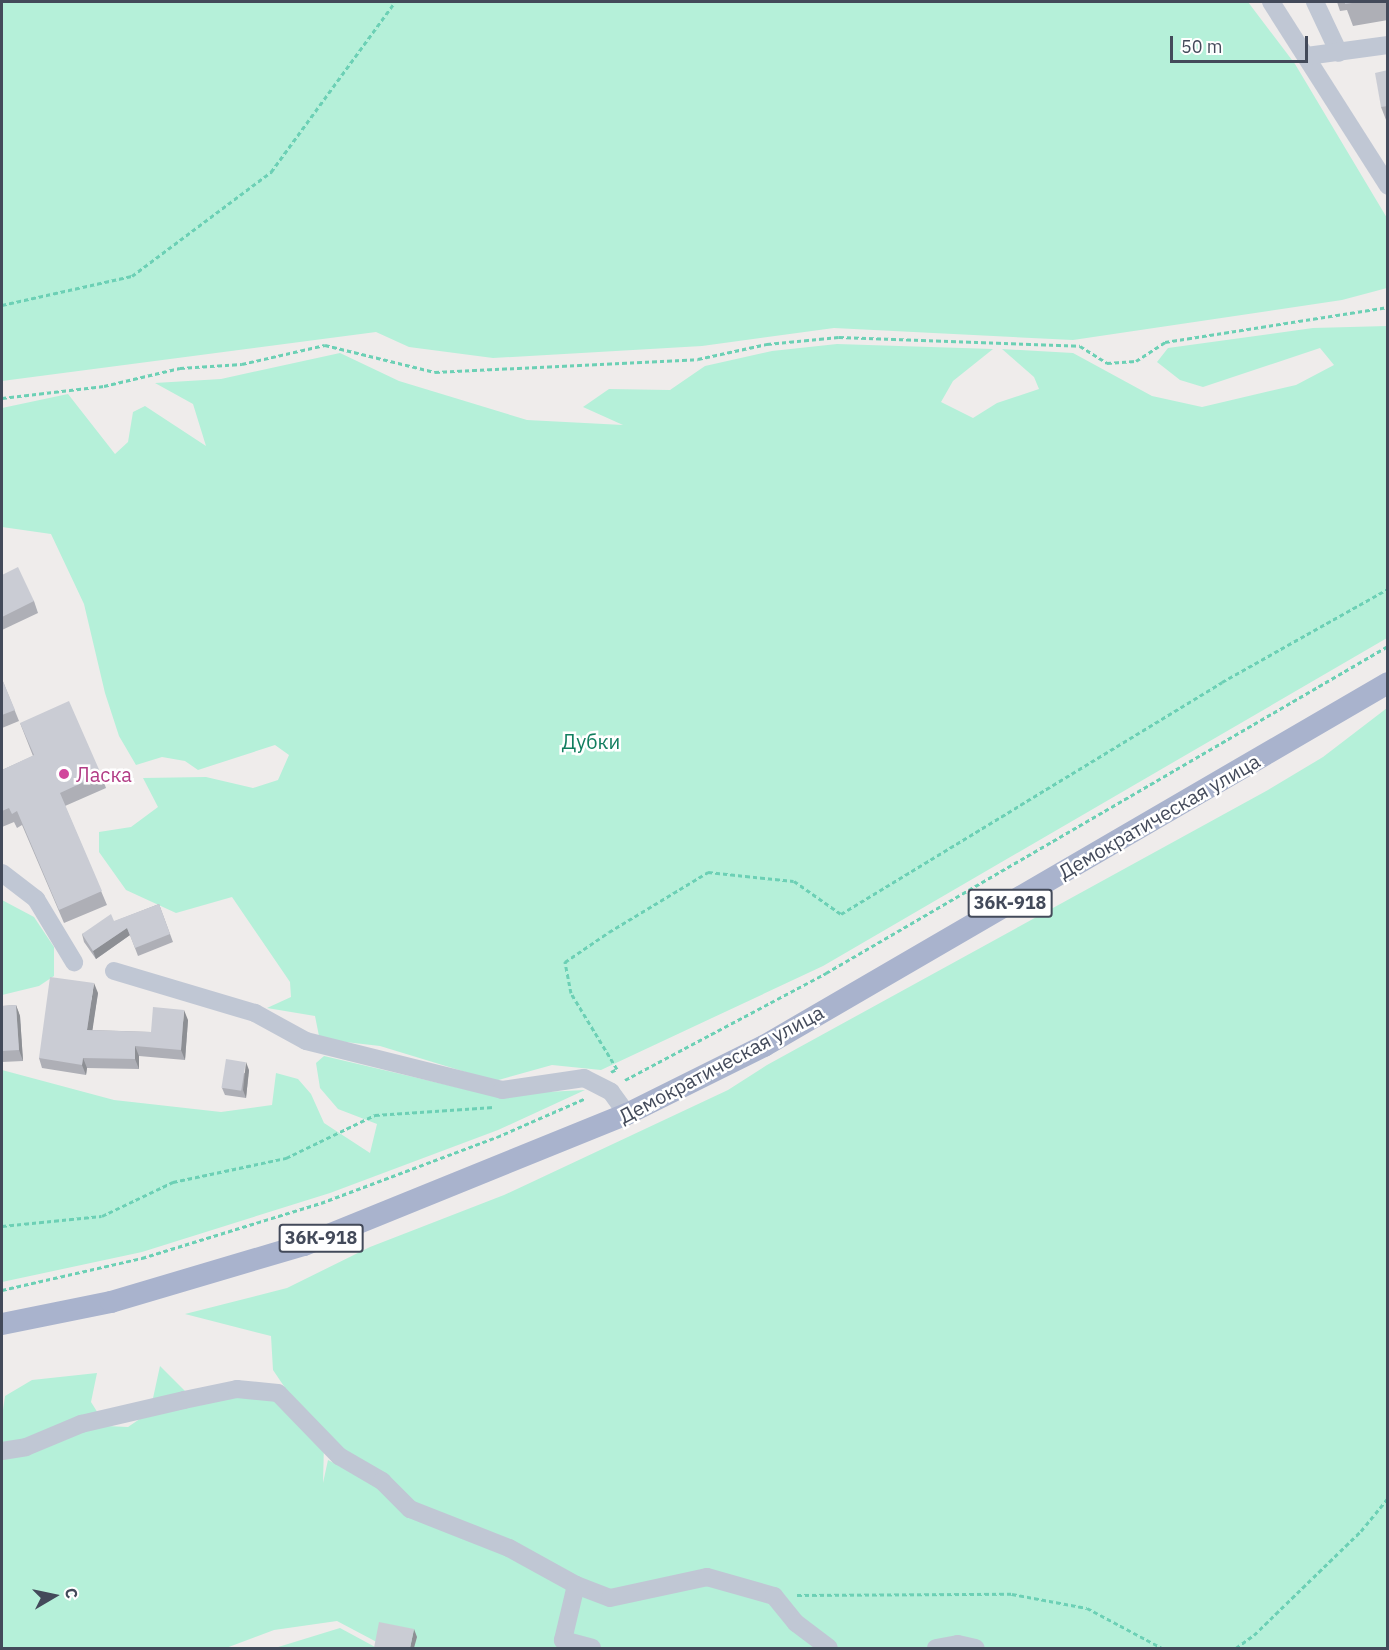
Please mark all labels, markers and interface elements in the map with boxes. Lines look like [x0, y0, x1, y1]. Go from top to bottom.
scale bar [1173, 24, 1311, 62]
text: 50 m [1181, 35, 1223, 58]
park label: Дубки [562, 729, 620, 753]
street label: Демократическая улица [1054, 748, 1264, 884]
place label: Ласка [76, 762, 132, 786]
marker: Ласка [57, 767, 71, 781]
road number: 36К-918 [966, 888, 1054, 918]
street label: Демократическая улица [614, 1000, 828, 1128]
road number: 36К-918 [278, 1223, 364, 1253]
north arrow [24, 1566, 84, 1626]
text: С [61, 1586, 82, 1600]

